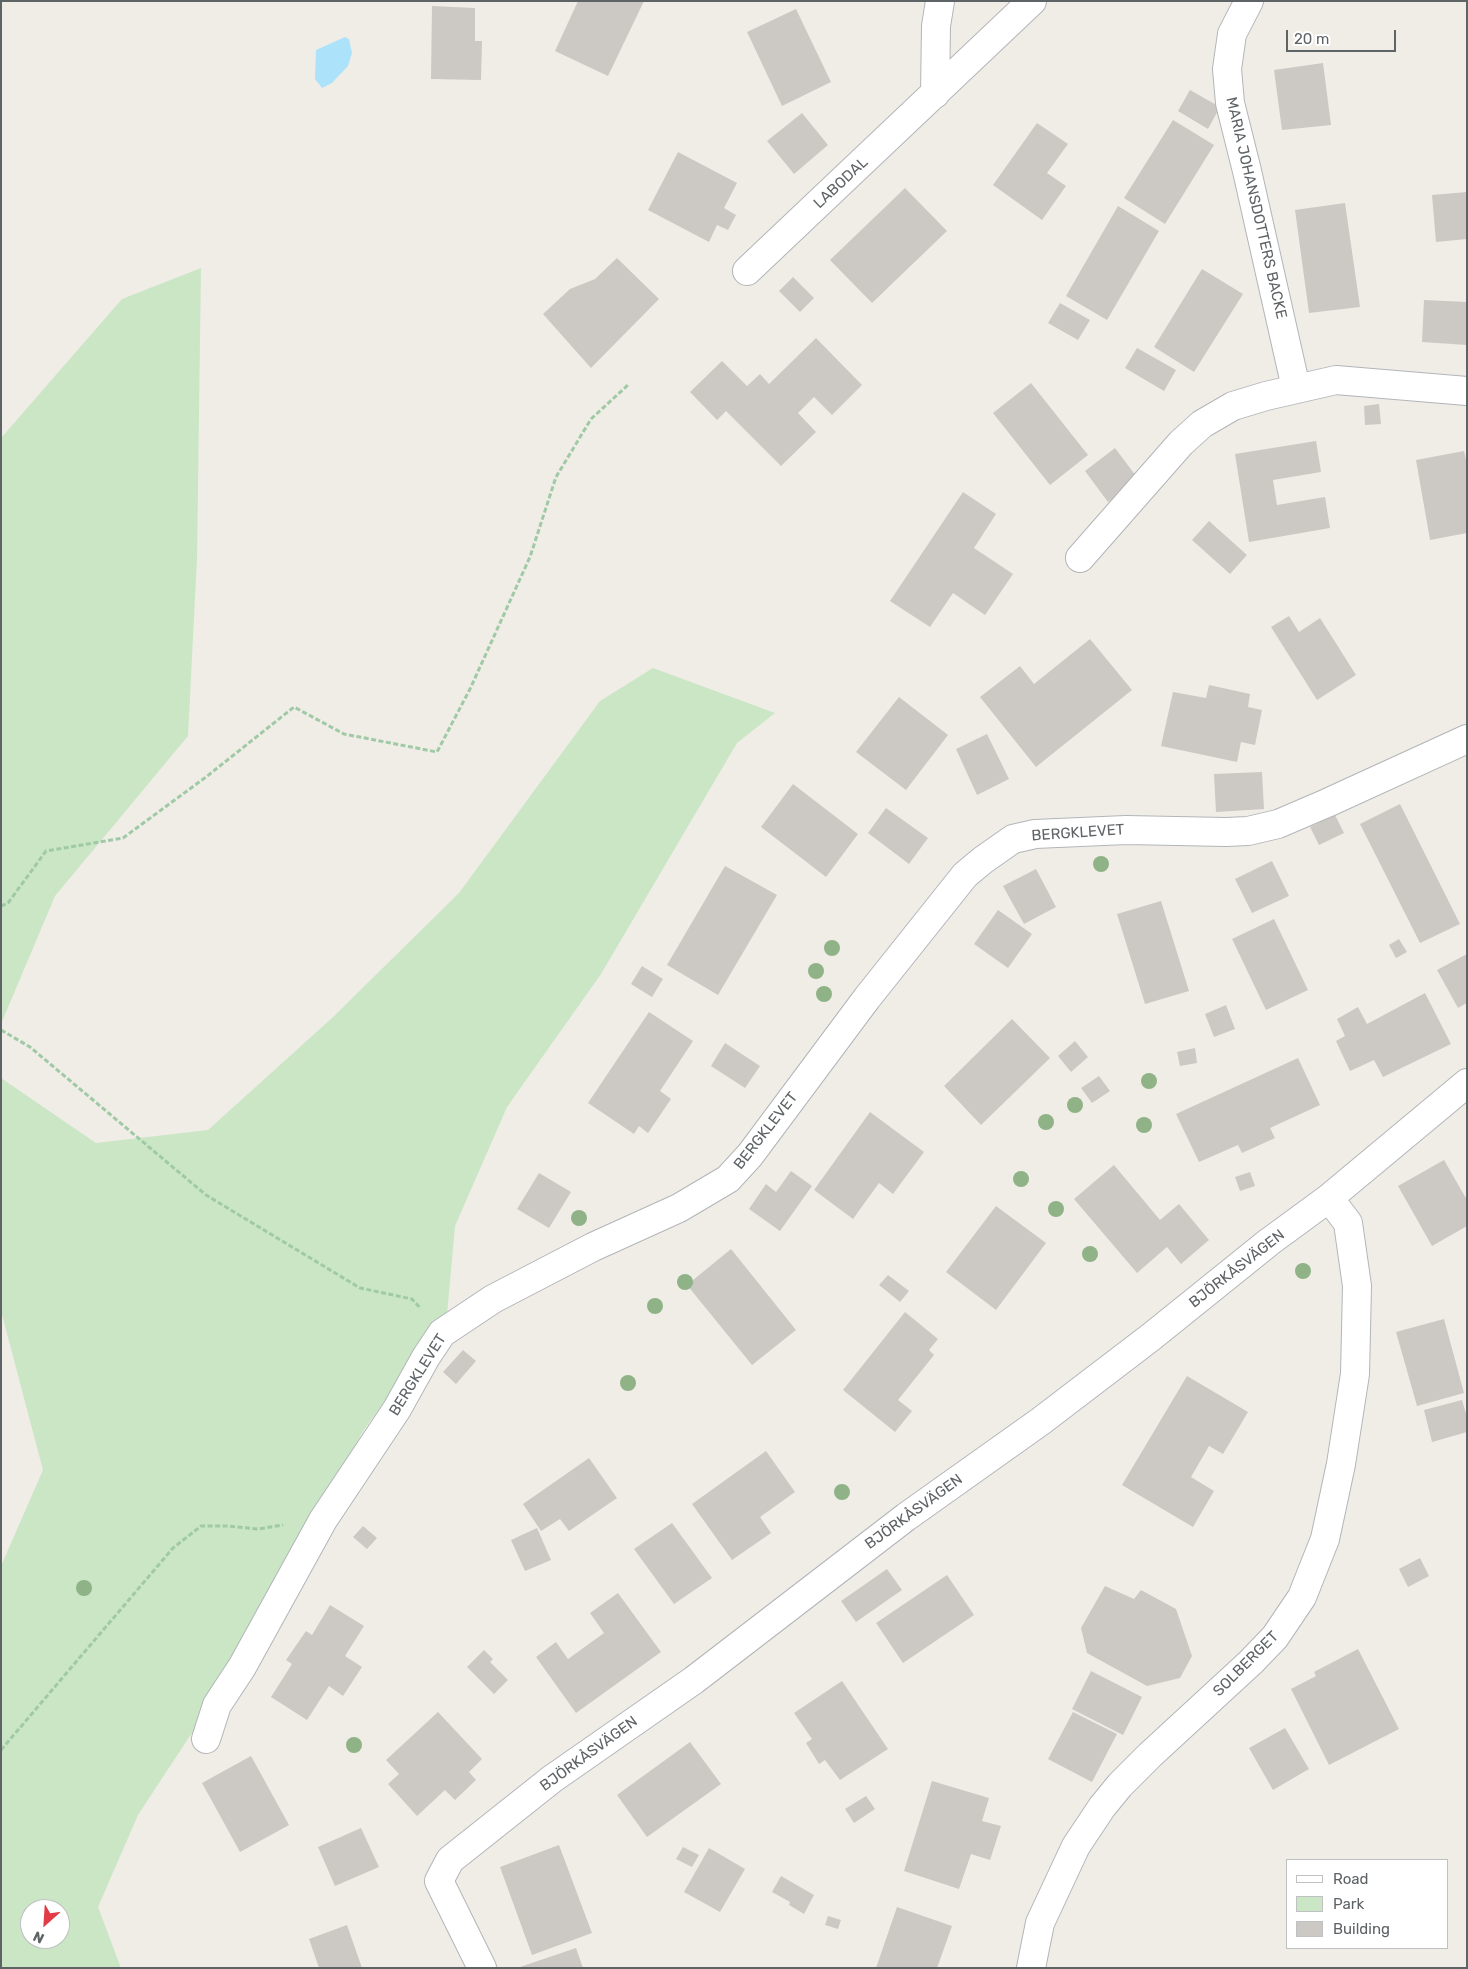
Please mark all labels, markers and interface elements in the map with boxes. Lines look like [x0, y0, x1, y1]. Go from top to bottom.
scale bar [1288, 20, 1398, 52]
text: 20 m [1294, 30, 1329, 48]
street label: MARIA JOHANSDOTTERS BACKE [1222, 95, 1290, 321]
street label: LABODAL [810, 153, 872, 213]
street label: BERGKLEVET [1031, 821, 1125, 845]
street label: BERGKLEVET [730, 1089, 802, 1173]
street label: BJÖRKÅSVÄGEN [1186, 1226, 1288, 1312]
street label: BERGKLEVET [386, 1331, 450, 1419]
street label: BJÖRKÅSVÄGEN [862, 1471, 966, 1553]
street label: SOLBERGET [1210, 1628, 1282, 1700]
street label: BJÖRKÅSVÄGEN [537, 1713, 641, 1795]
legend [1286, 1859, 1448, 1949]
text: Road [1333, 1870, 1369, 1888]
text: Park [1333, 1895, 1364, 1913]
north arrow [20, 1899, 70, 1949]
text: Building [1333, 1920, 1390, 1938]
text: N [30, 1927, 47, 1947]

